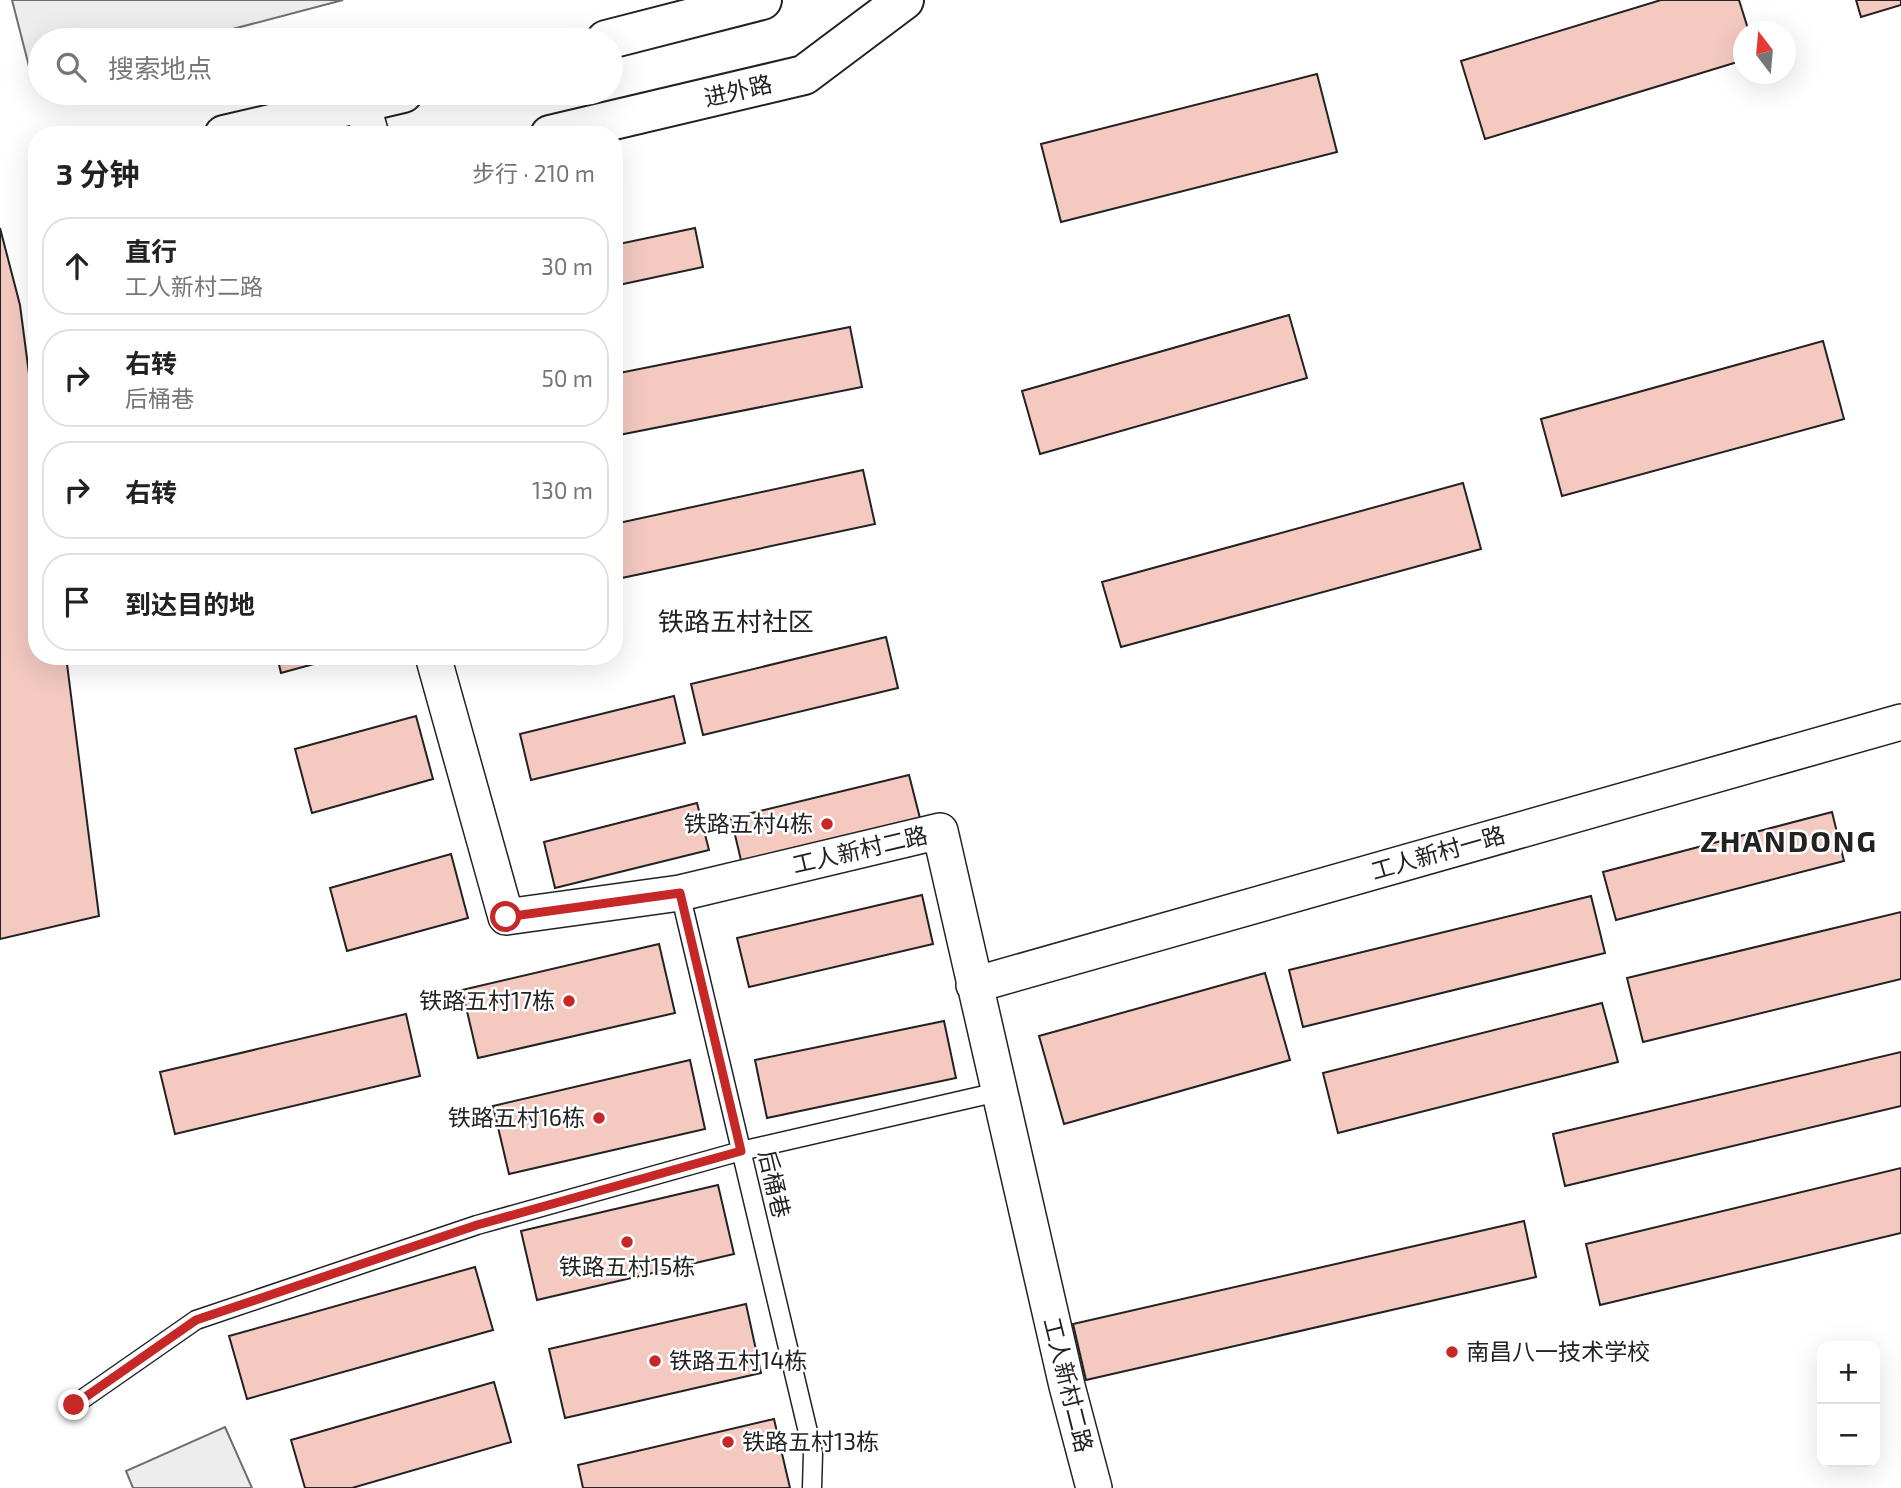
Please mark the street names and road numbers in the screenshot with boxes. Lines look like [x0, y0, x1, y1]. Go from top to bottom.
street label: 进外路 [701, 69, 775, 111]
street label: 工人新村二路 [789, 820, 930, 878]
street label: 工人新村一路 [1368, 820, 1508, 885]
street label: 后桶巷 [754, 1147, 796, 1221]
street label: 工人新村二路 [1039, 1314, 1099, 1455]

